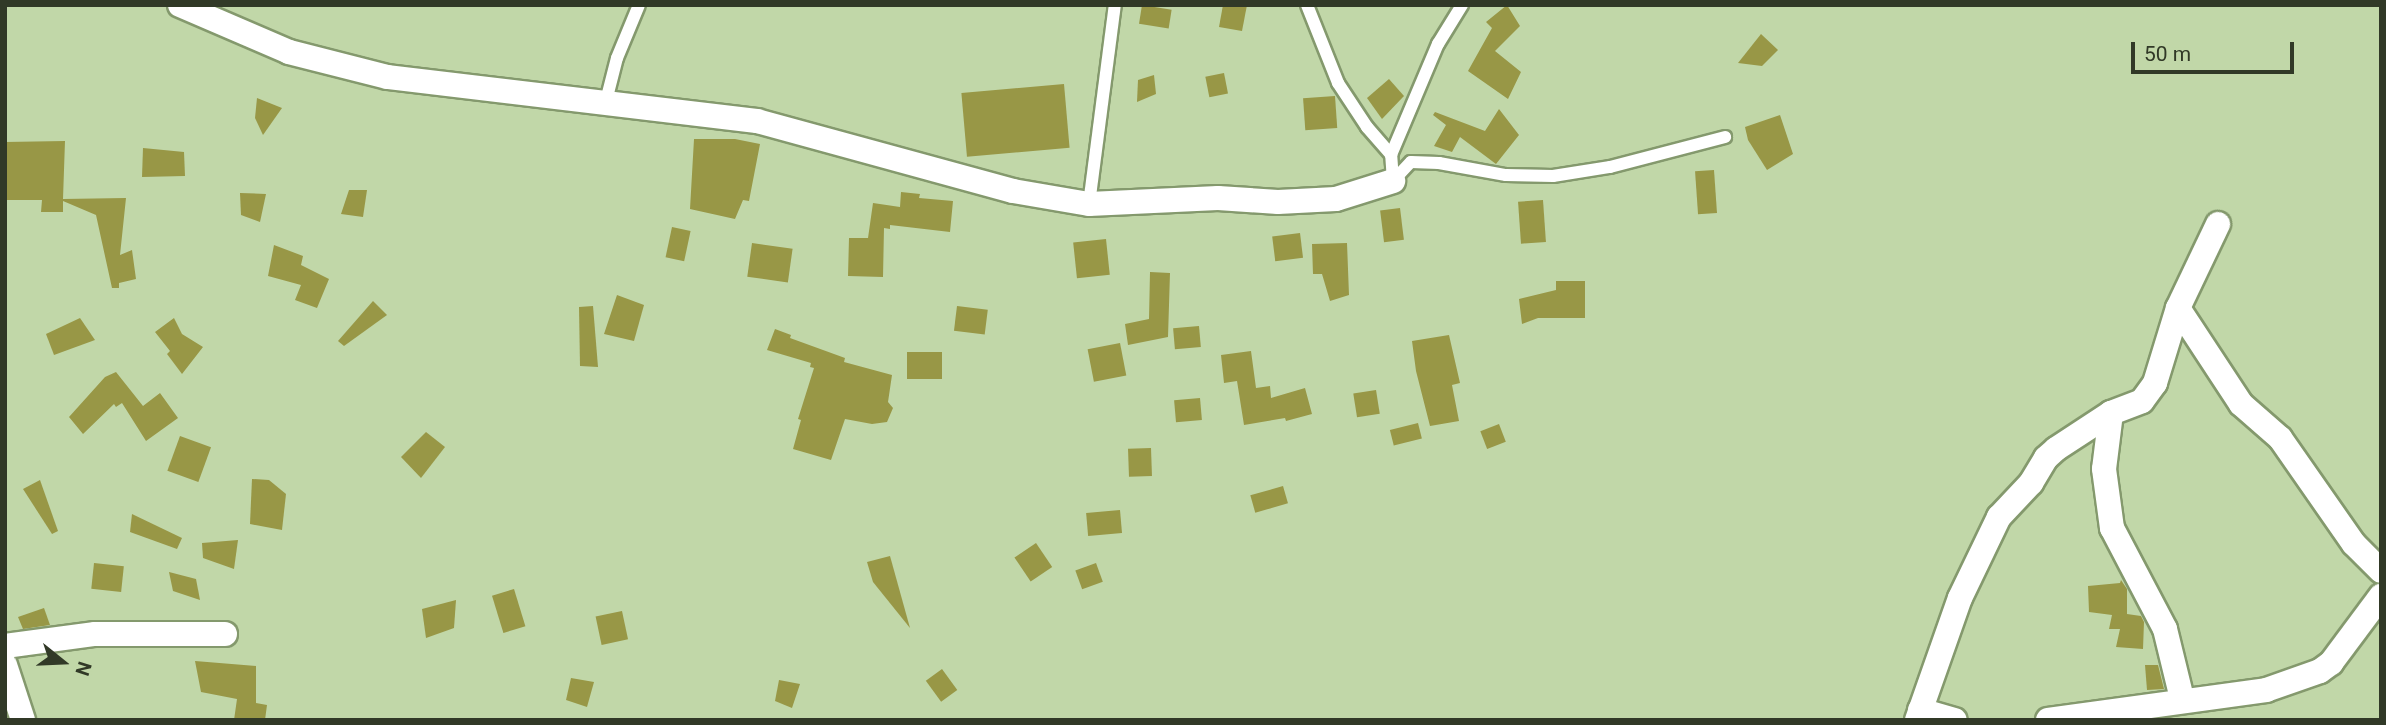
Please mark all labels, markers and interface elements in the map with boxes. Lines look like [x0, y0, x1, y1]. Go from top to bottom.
scale bar [2134, 28, 2297, 72]
text: 50 m [2144, 42, 2191, 66]
north arrow [28, 627, 98, 697]
text: N [70, 659, 96, 679]

